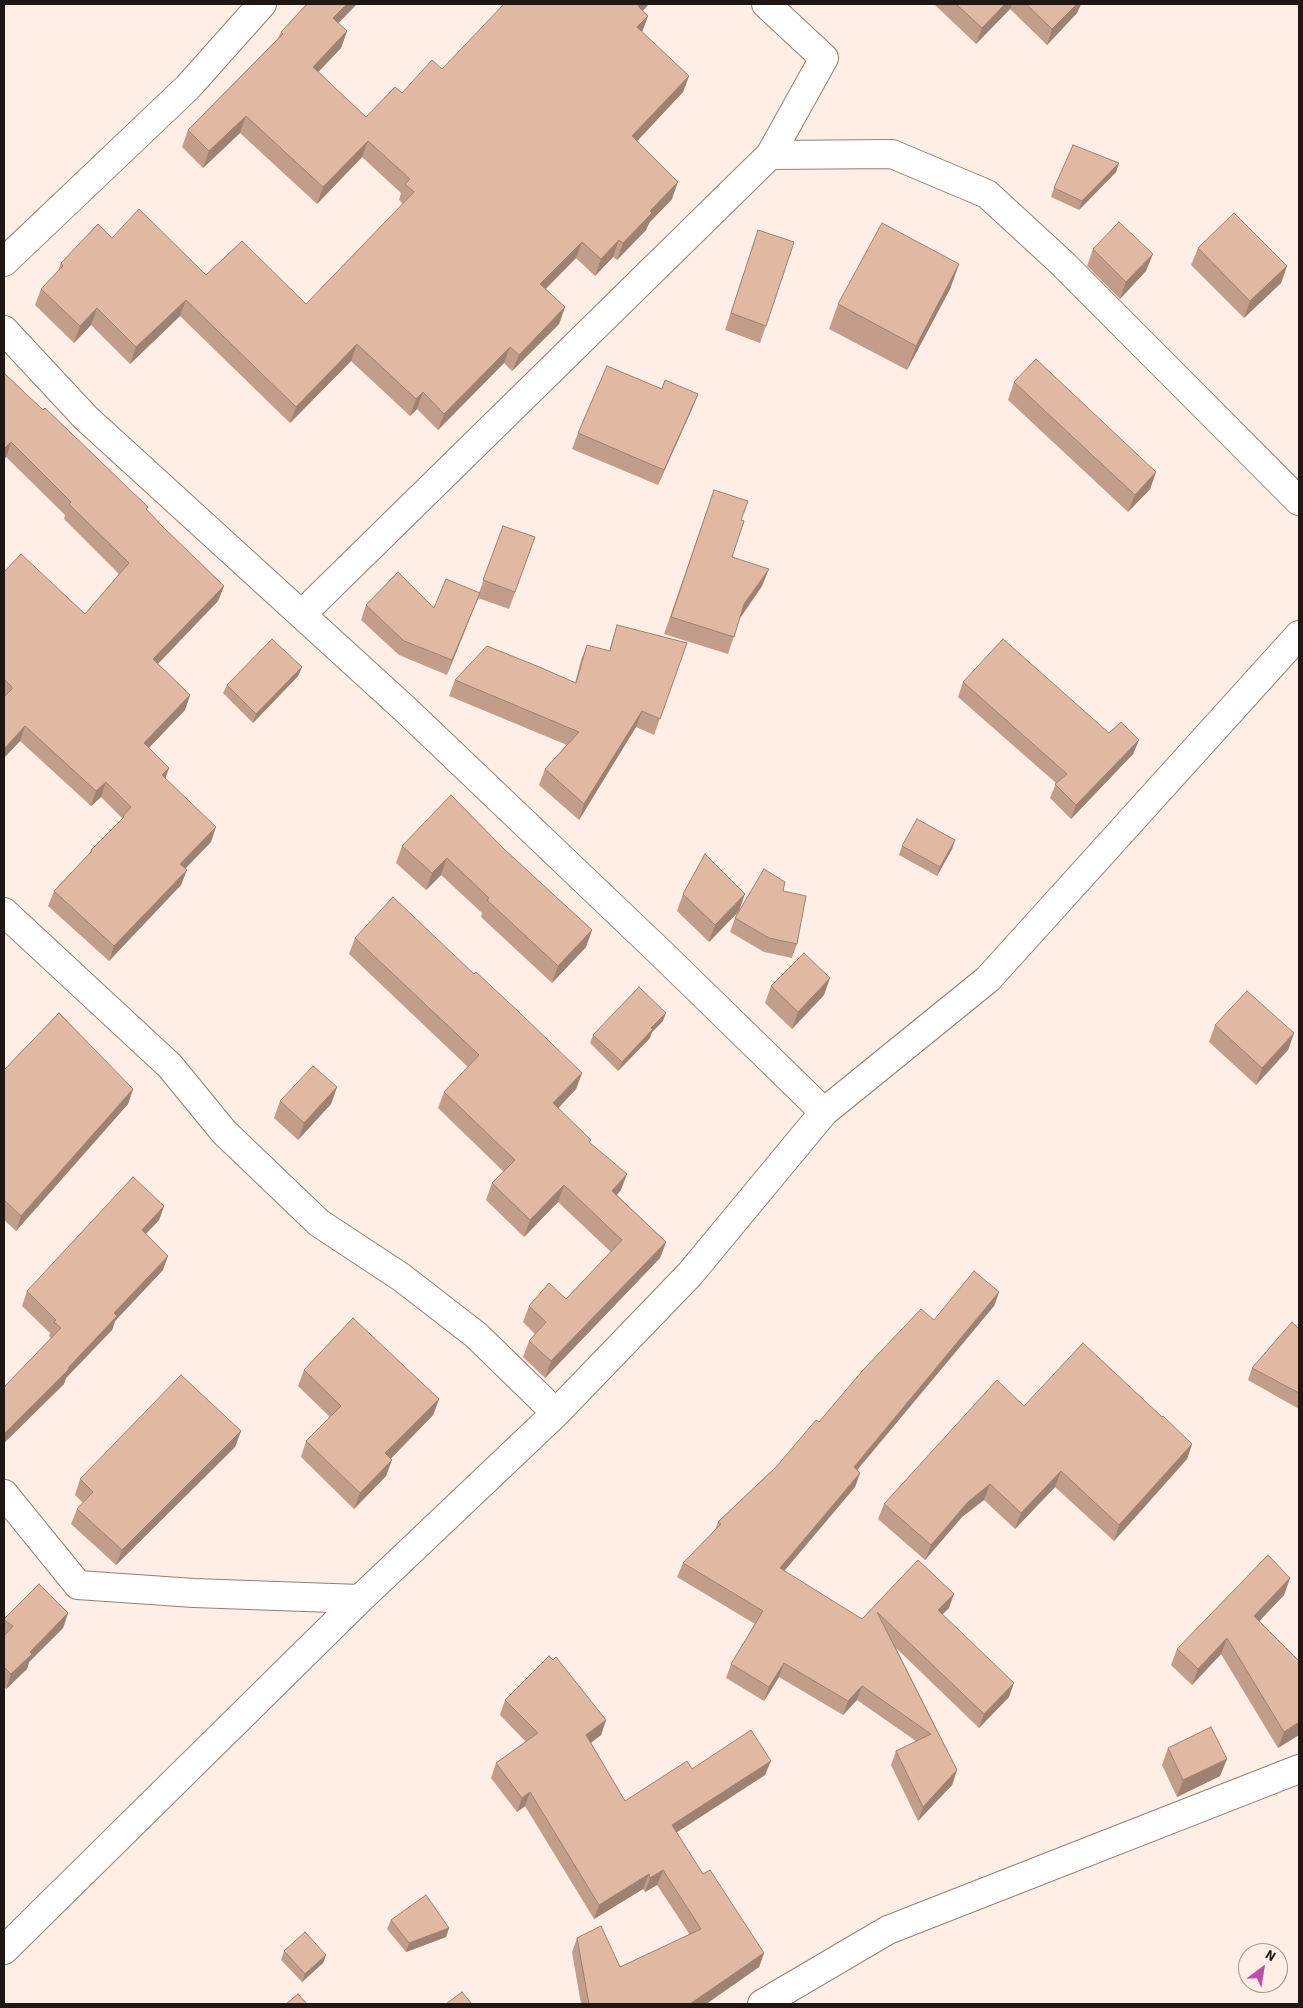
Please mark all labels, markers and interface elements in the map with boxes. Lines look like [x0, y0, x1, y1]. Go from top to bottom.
north arrow [1238, 1943, 1288, 1993]
text: N [1261, 1945, 1279, 1967]

